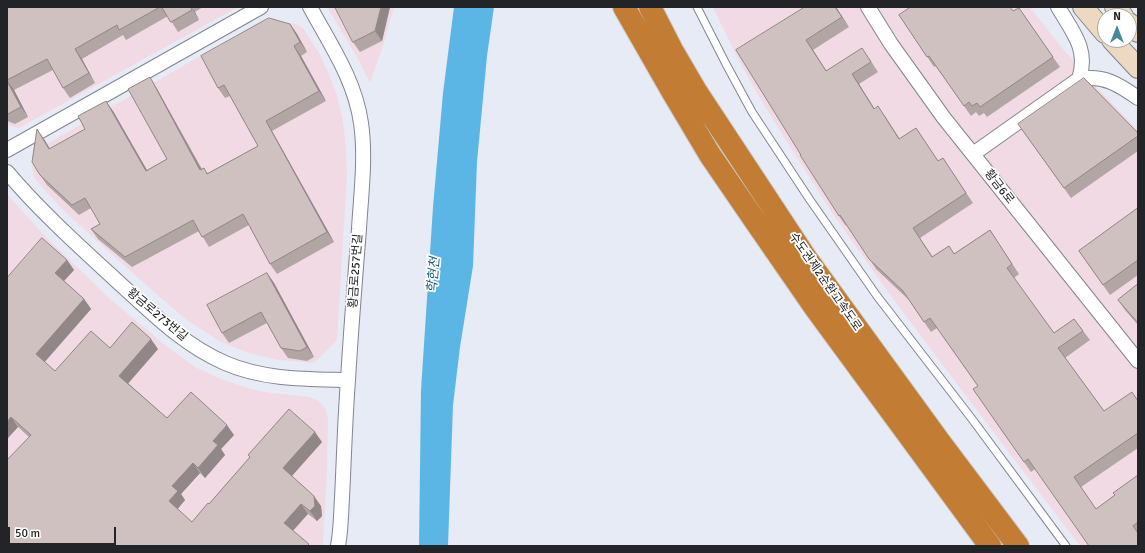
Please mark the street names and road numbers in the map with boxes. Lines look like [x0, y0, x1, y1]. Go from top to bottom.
street label: 황금6로 [981, 167, 1017, 207]
street label: 수도권제2순환고속도로 [786, 230, 864, 334]
street label: 황금로257번길 [346, 233, 366, 309]
street label: 황금로273번길 [124, 285, 190, 345]

